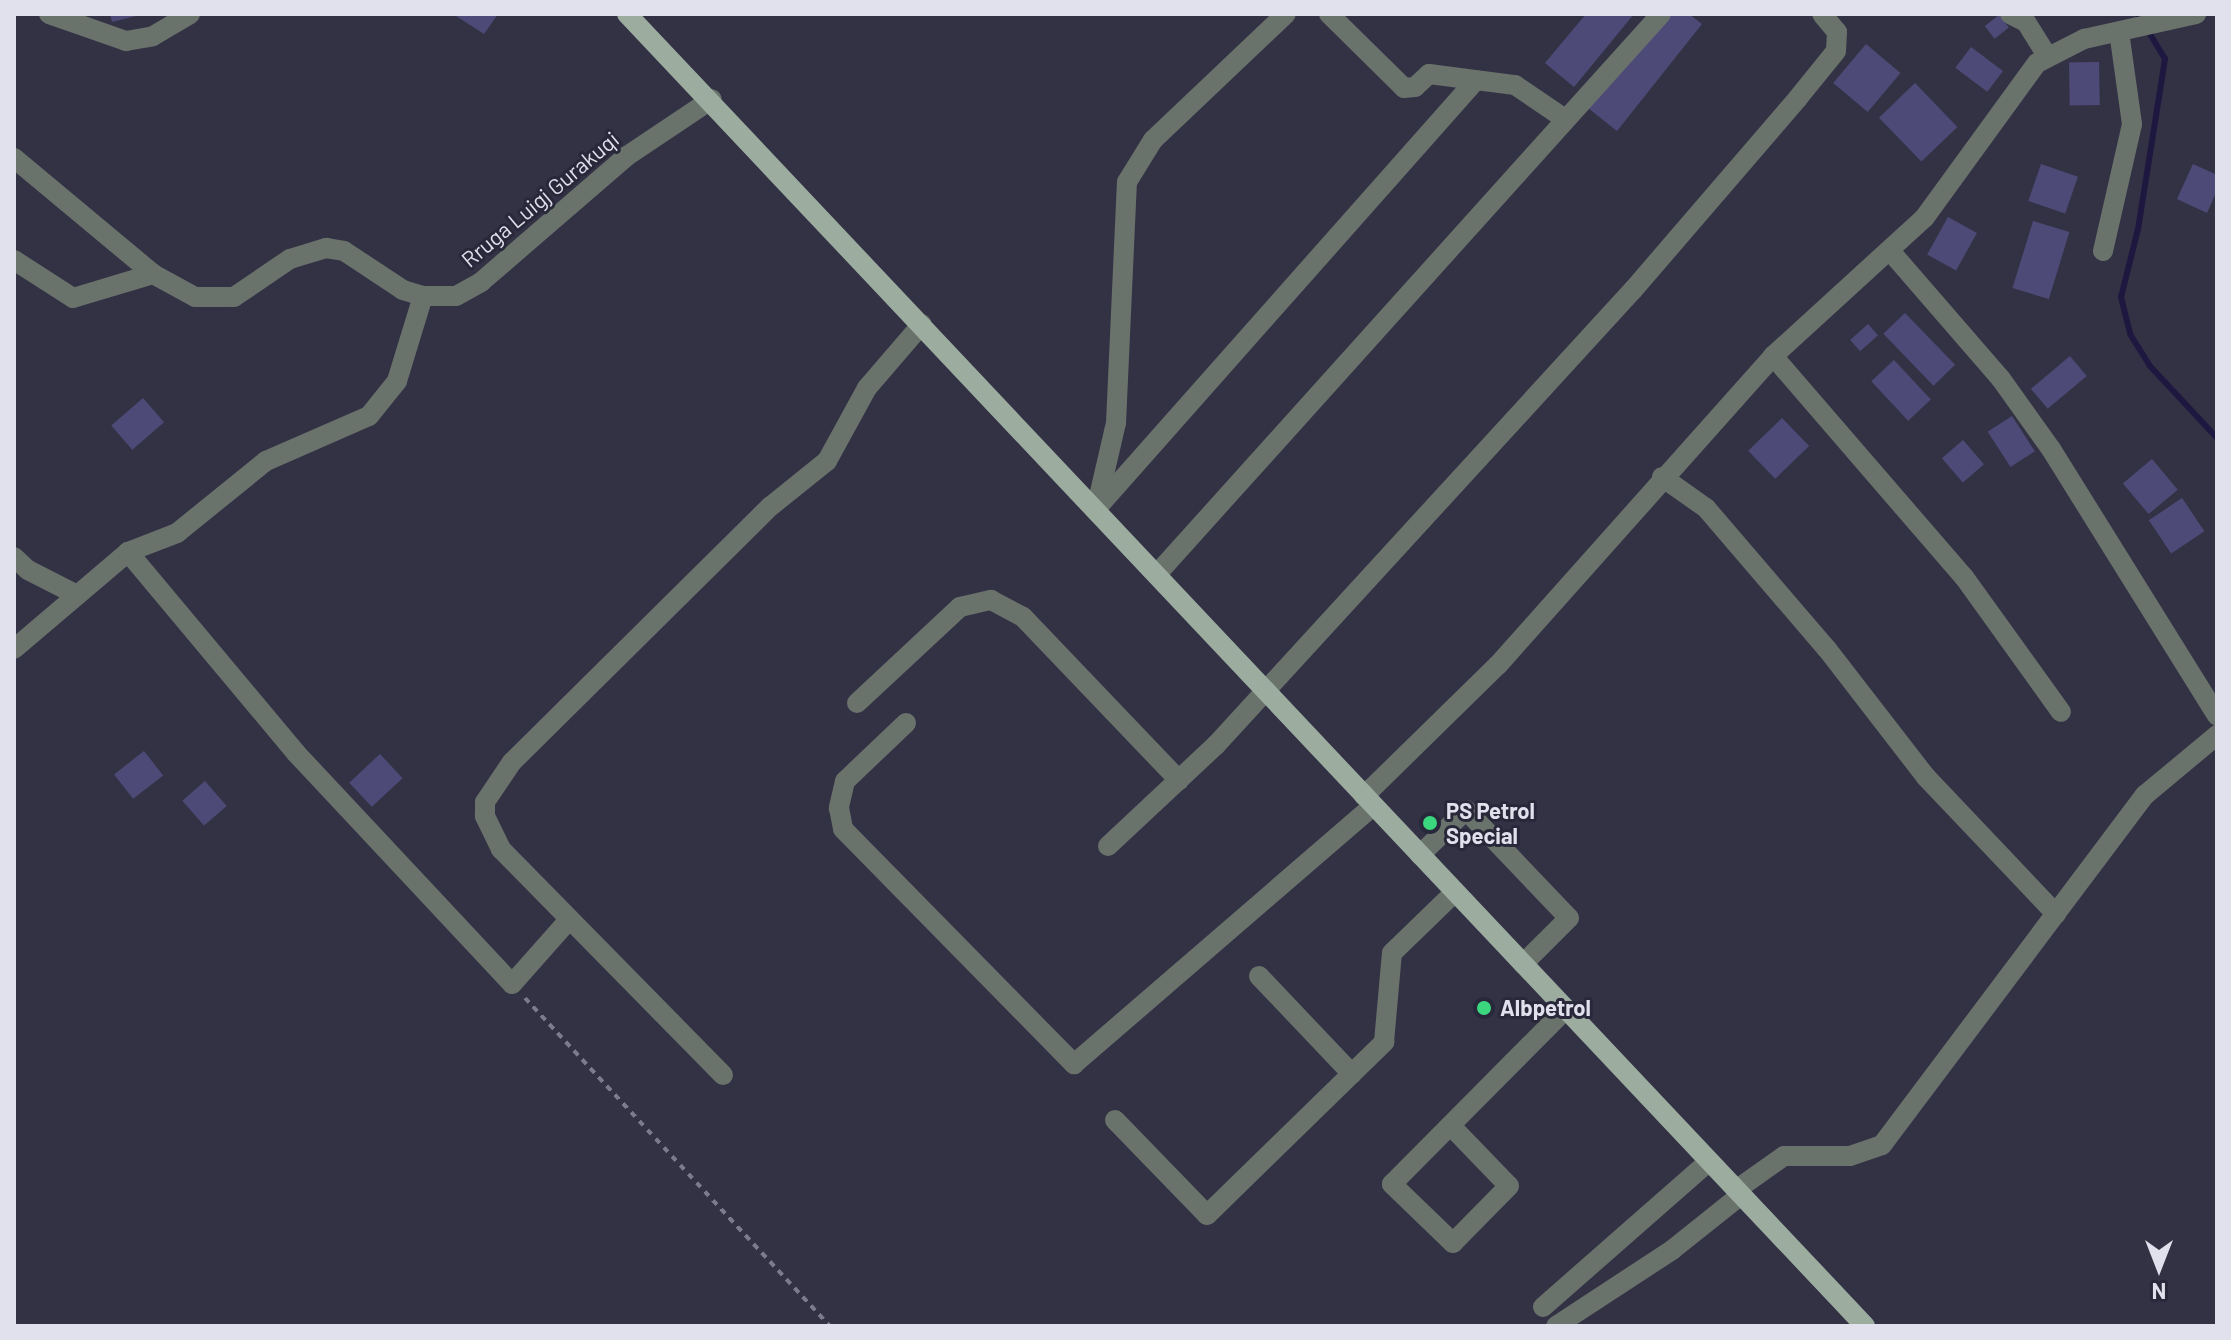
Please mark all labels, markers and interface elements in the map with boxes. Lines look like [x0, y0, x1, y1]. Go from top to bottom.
street label: Rruga Luigj Gurakuqi [456, 126, 624, 272]
place label: PS Petrol Special [1446, 797, 1535, 848]
marker: PS Petrol Special [1421, 814, 1439, 832]
place label: Albpetrol [1500, 995, 1591, 1021]
marker: Albpetrol [1475, 999, 1493, 1017]
north arrow [2119, 1228, 2199, 1308]
text: N [2152, 1279, 2166, 1305]

